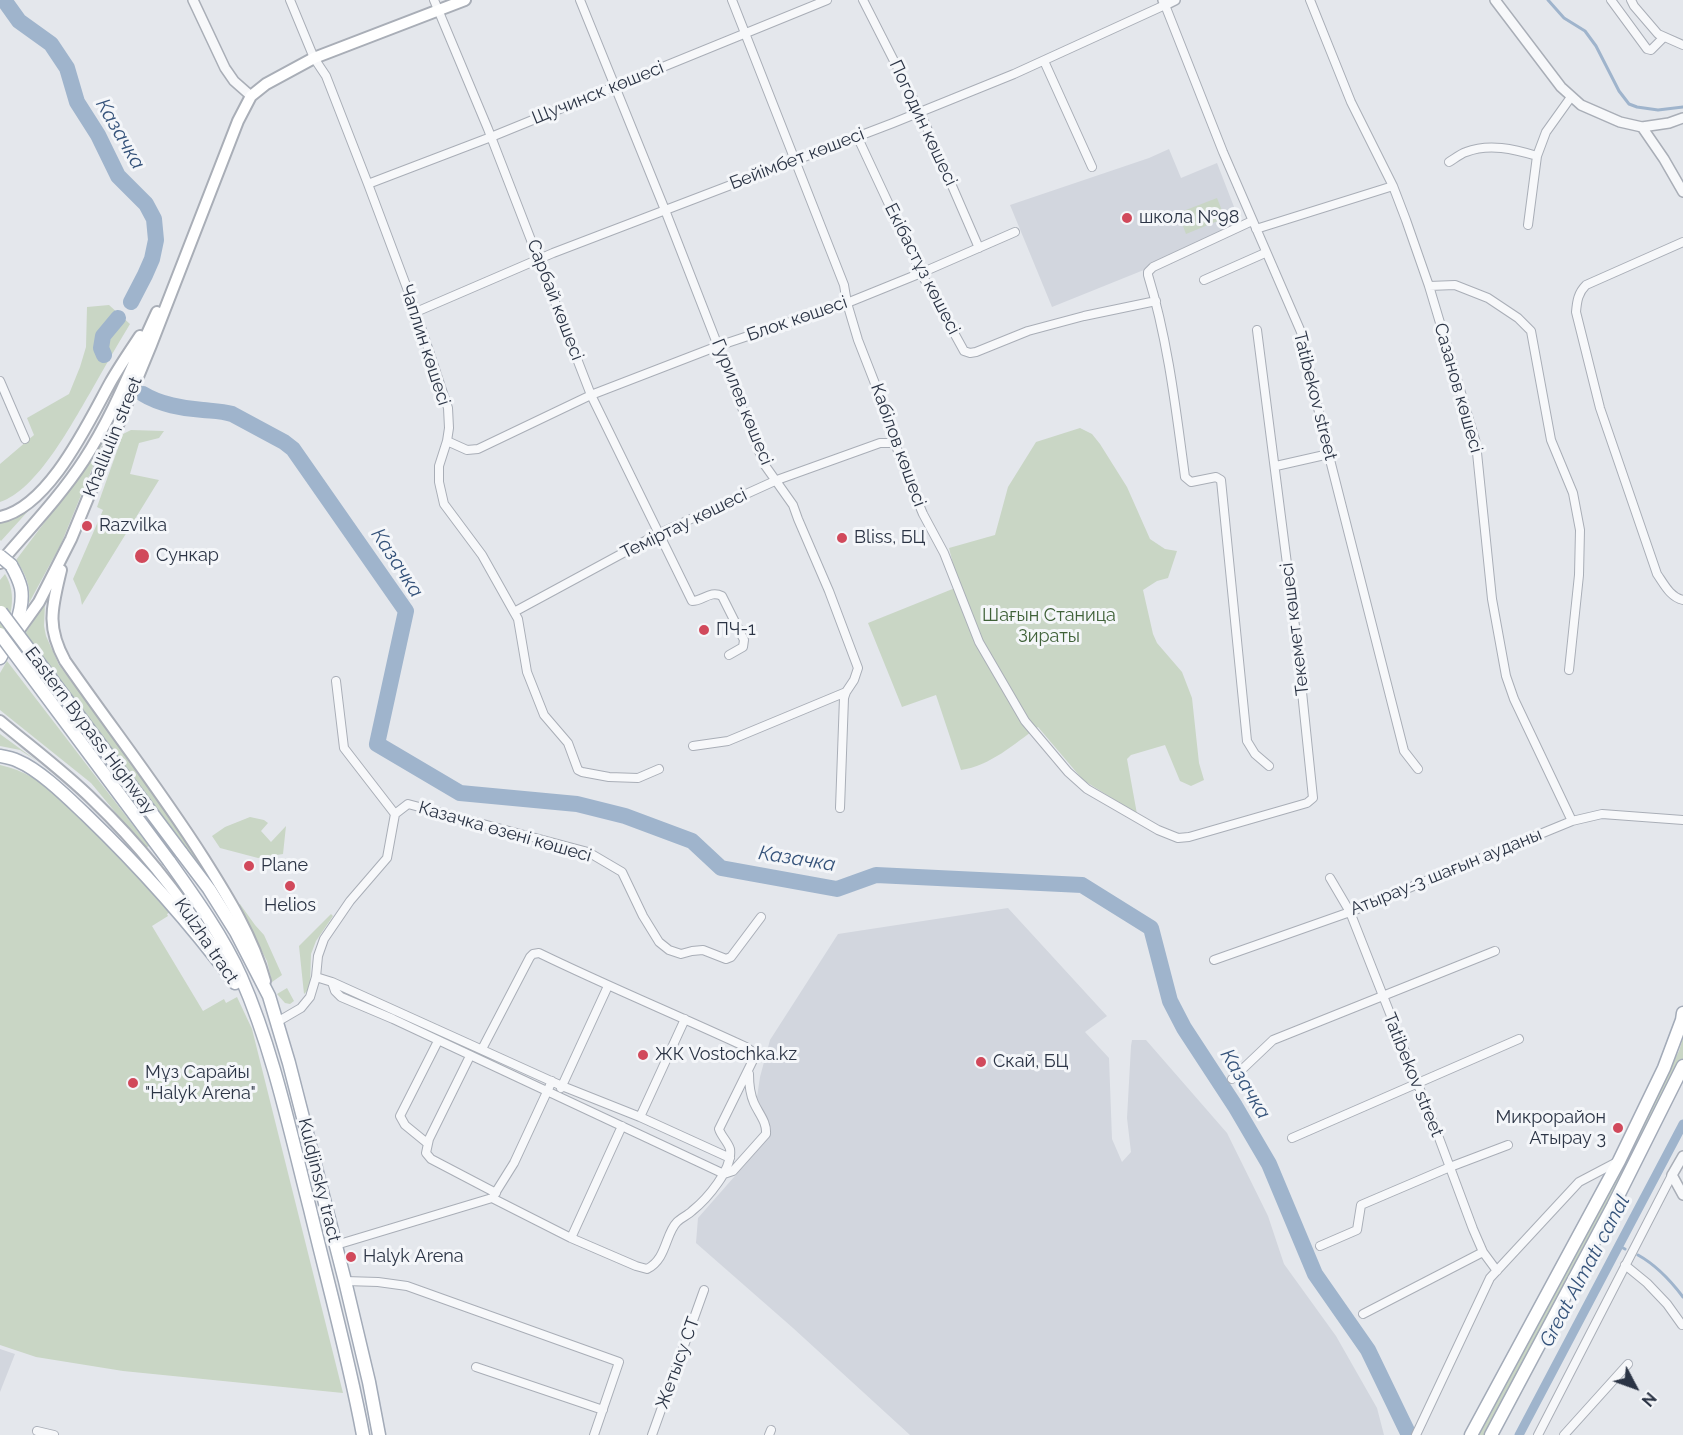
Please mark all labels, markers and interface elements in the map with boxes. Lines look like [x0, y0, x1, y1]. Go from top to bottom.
street label: Щучинск көшесі [529, 57, 667, 129]
street label: Погодин көшесі [884, 57, 962, 189]
water label: Казачка [90, 94, 150, 174]
street label: Бейімбет көшесі [727, 123, 867, 195]
street label: Екібастұз көшесі [880, 200, 964, 338]
place label: школа №98 [1139, 207, 1239, 229]
marker: школа №98 [1120, 211, 1134, 225]
street label: Сарбай көшесі [522, 237, 588, 363]
street label: Чаплин көшесі [395, 282, 455, 408]
street label: Блок көшесі [744, 292, 850, 346]
street label: Сазанов көшесі [1429, 321, 1487, 455]
street label: Tatibekov street [1289, 329, 1341, 463]
street label: Гурилев көшесі [707, 336, 777, 468]
street label: Khalliulin street [79, 374, 147, 500]
street label: Кабілов көшесі [866, 380, 930, 510]
street label: Теміртау көшесі [617, 484, 751, 564]
place label: Razvilka [99, 515, 167, 537]
marker: Razvilka [80, 519, 94, 533]
water label: Казачка [366, 524, 428, 602]
place label: Bliss, БЦ [854, 527, 926, 549]
marker: Bliss, БЦ [835, 531, 849, 545]
place label: Сункар [156, 545, 219, 567]
marker: Сункар [133, 547, 151, 565]
street label: Текемет көшесі [1276, 561, 1314, 697]
park label: Шағын Станица Зираты [982, 605, 1116, 648]
place label: ПЧ-1 [716, 619, 756, 641]
marker: ПЧ-1 [697, 623, 711, 637]
street label: Eastern Bypass Highway [20, 643, 160, 819]
street label: Казачка өзені көшесі [416, 797, 594, 867]
street label: Атырау-3 шағын ауданы [1347, 824, 1545, 920]
water label: Казачка [757, 841, 837, 877]
place label: Plane [261, 855, 308, 877]
marker: Plane [242, 859, 256, 873]
marker: Helios [283, 879, 297, 893]
street label: Kulzha tract [169, 894, 243, 988]
place label: Helios [264, 895, 316, 917]
street label: Tatibekov street [1378, 1010, 1448, 1140]
place label: ЖК Vostochka.kz [655, 1044, 797, 1066]
water label: Казачка [1215, 1045, 1275, 1123]
marker: ЖК Vostochka.kz [636, 1048, 650, 1062]
place label: Скай, БЦ [993, 1051, 1069, 1073]
marker: Скай, БЦ [974, 1055, 988, 1069]
place label: Мұз Сарайы "Halyk Arena" [145, 1062, 256, 1104]
marker: Мұз Сарайы "Halyk Arena" [126, 1076, 140, 1090]
place label: Микрорайон Атырау 3 [1496, 1107, 1606, 1150]
street label: Kuldjinsky tract [293, 1116, 345, 1244]
marker: Микрорайон Атырау 3 [1611, 1121, 1625, 1135]
water label: Great Almatı canal [1535, 1191, 1635, 1351]
place label: Halyk Arena [363, 1246, 464, 1268]
marker: Halyk Arena [344, 1250, 358, 1264]
street label: Жетысу СТ [651, 1314, 705, 1412]
north arrow [1605, 1357, 1665, 1417]
text: N [1638, 1388, 1660, 1410]

